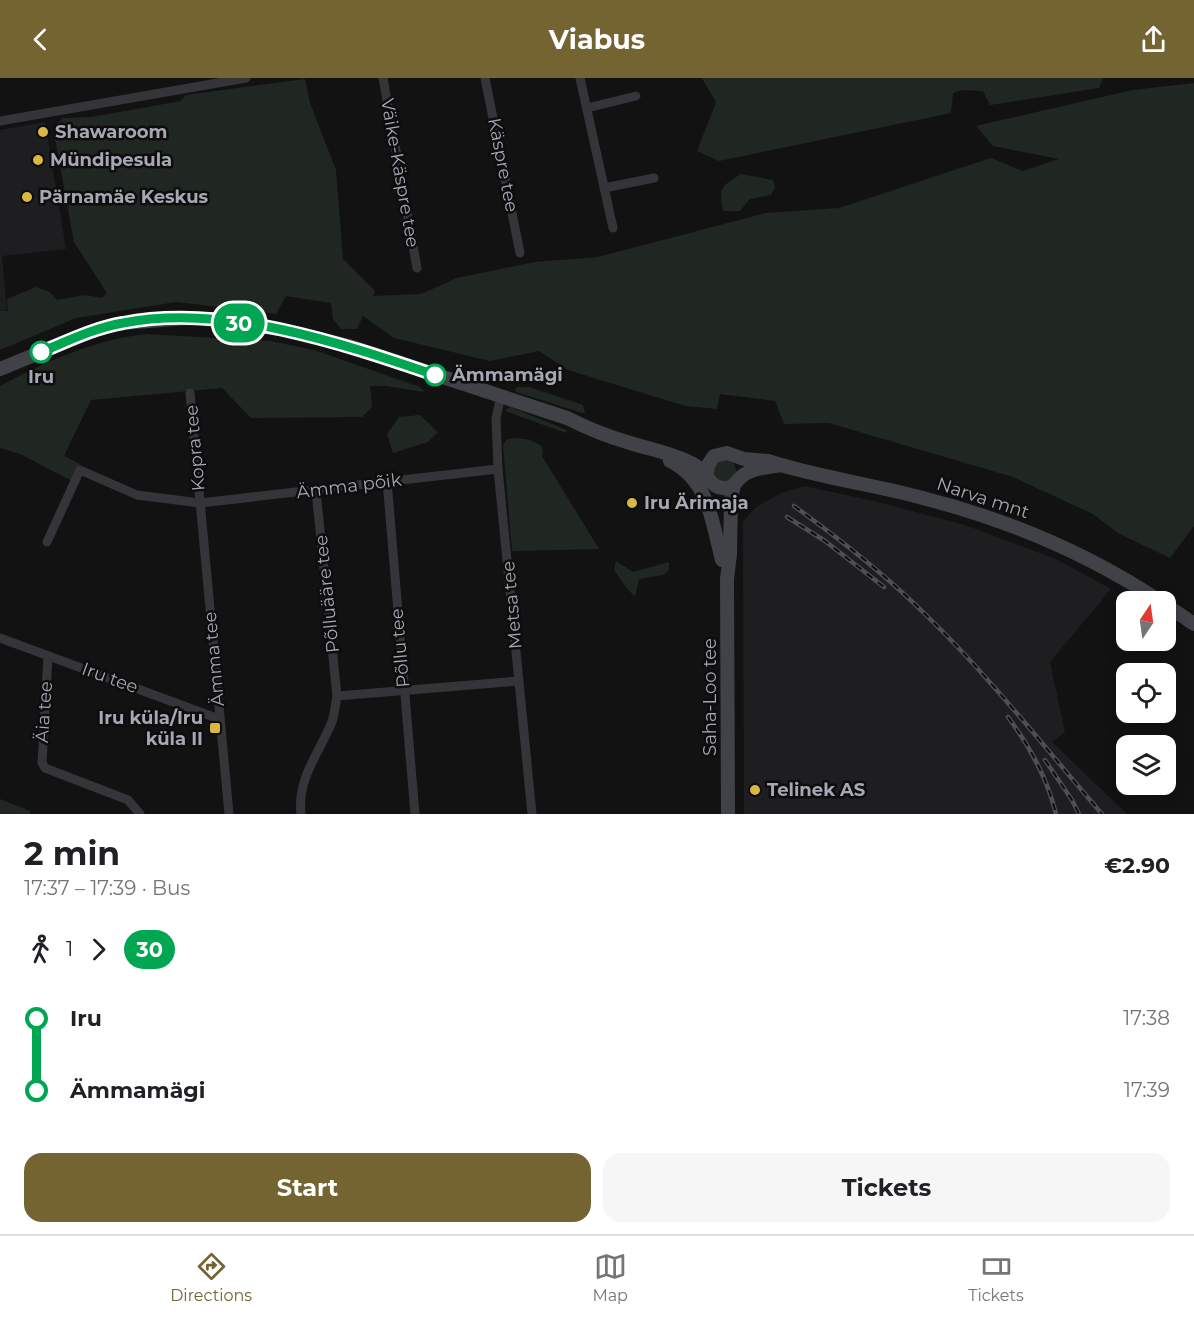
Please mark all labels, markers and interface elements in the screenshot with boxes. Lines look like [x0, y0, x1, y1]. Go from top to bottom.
icon: back [24, 23, 57, 56]
text: Viabus [549, 23, 645, 56]
icon: share [1137, 23, 1170, 56]
street label: Väike-Käspre tee [376, 97, 424, 249]
street label: Käspre tee [483, 116, 523, 214]
place label: Shawaroom [55, 121, 168, 143]
marker: Shawaroom [36, 125, 50, 139]
place label: Mündipesula [50, 149, 172, 171]
marker: Mündipesula [31, 153, 45, 167]
place label: Pärnamäe Keskus [39, 186, 209, 208]
marker: Pärnamäe Keskus [20, 190, 34, 204]
line badge: 30 [212, 304, 266, 342]
text: 30 [226, 311, 252, 336]
marker: Iru [30, 341, 52, 363]
marker: Ämmamägi [424, 364, 446, 386]
place label: Ämmamägi [451, 364, 563, 386]
place label: Iru [28, 366, 54, 388]
street label: Kopra tee [180, 404, 210, 492]
street label: Ämma põik [295, 469, 403, 503]
street label: Narva mnt [934, 473, 1032, 523]
place label: Iru Ärimaja [644, 492, 749, 514]
marker: Iru Ärimaja [625, 496, 639, 510]
street label: Põlluääre tee [310, 534, 344, 654]
street label: Metsa tee [497, 560, 527, 650]
north arrow [1116, 591, 1176, 651]
map controls [1116, 591, 1176, 795]
street label: Põllu tee [386, 607, 414, 688]
street label: Ämma tee [199, 611, 229, 707]
street label: Saha-Loo tee [699, 638, 721, 756]
street label: Iru tee [79, 658, 141, 698]
button: locate [1116, 663, 1176, 723]
street label: Äia tee [31, 680, 57, 744]
place label: Iru küla/Iru küla II [98, 707, 203, 750]
marker: Iru küla/Iru küla II [208, 721, 222, 735]
button: layers [1116, 735, 1176, 795]
place label: Telinek AS [767, 779, 865, 801]
marker: Telinek AS [748, 783, 762, 797]
text: 2 min [24, 833, 120, 873]
text: €2.90 [1104, 852, 1170, 879]
text: 17:37 – 17:39 · Bus [24, 876, 190, 900]
icon: walk [24, 933, 57, 966]
icon: forward [82, 933, 115, 966]
text: 1 [66, 937, 73, 961]
text: 30 [136, 937, 163, 962]
text: Iru [70, 1005, 102, 1032]
text: 17:38 [1123, 1006, 1170, 1030]
text: Ämmamägi [70, 1077, 205, 1104]
text: 17:39 [1124, 1078, 1170, 1102]
button: Start [24, 1153, 591, 1222]
button: Tickets [603, 1153, 1170, 1222]
tab: Directions [170, 1250, 252, 1305]
tab: Map [592, 1250, 628, 1305]
tab: Tickets [968, 1250, 1024, 1305]

